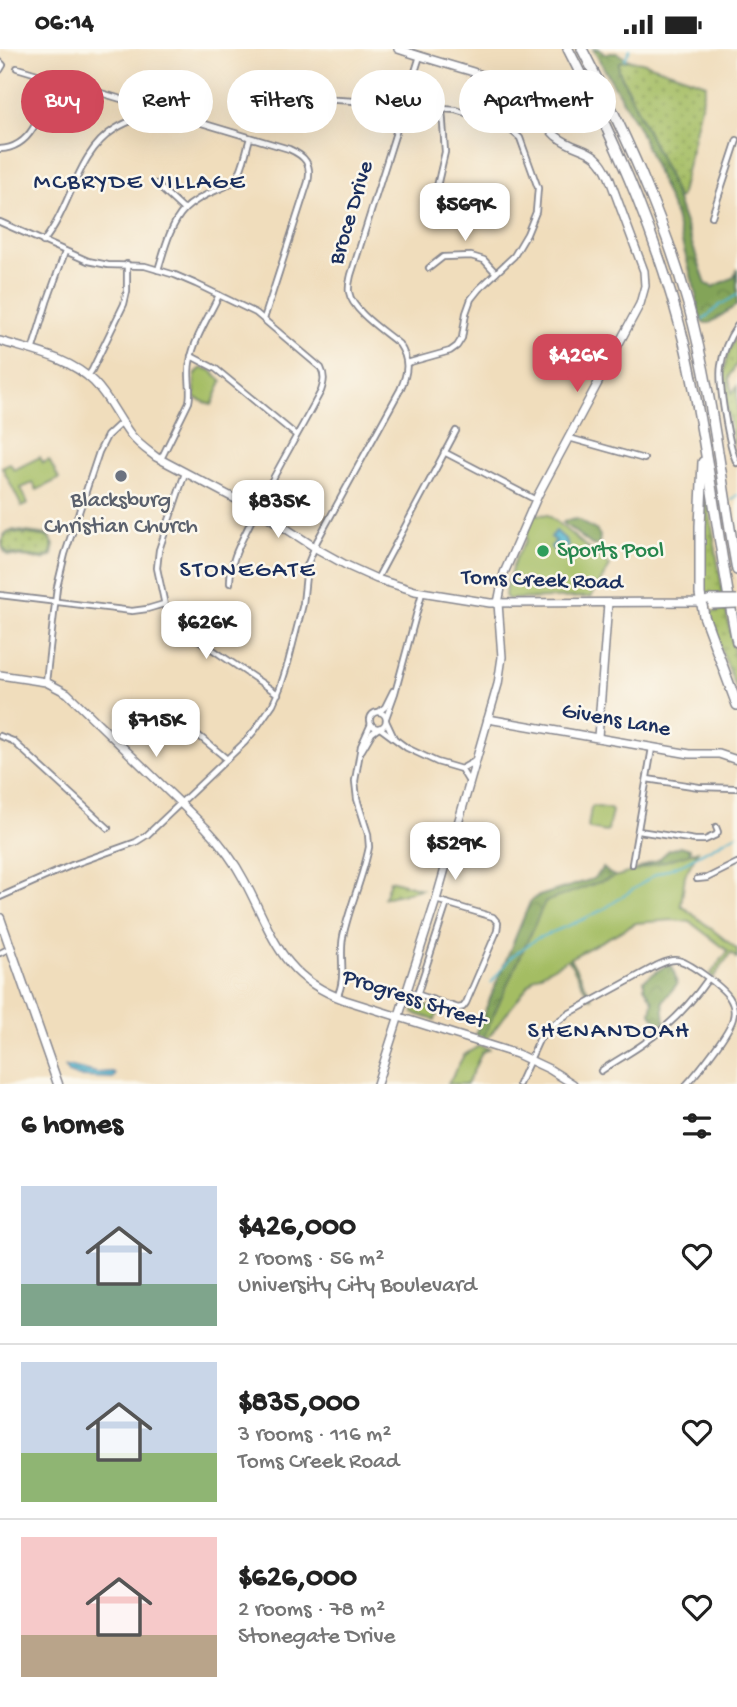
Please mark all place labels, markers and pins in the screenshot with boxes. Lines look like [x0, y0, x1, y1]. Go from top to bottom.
pin: $569K [416, 183, 514, 243]
pin: $426K [528, 335, 626, 394]
marker: Blacksburg Christian Church [113, 468, 129, 484]
pin: $835K [229, 481, 327, 540]
place label: Blacksburg Christian Church [44, 488, 198, 541]
place label: Sports Pool [557, 538, 664, 565]
marker: Sports Pool [535, 543, 551, 559]
pin: $626K [157, 601, 255, 661]
pin: $715K [107, 699, 205, 759]
pin: $529K [406, 823, 504, 882]

